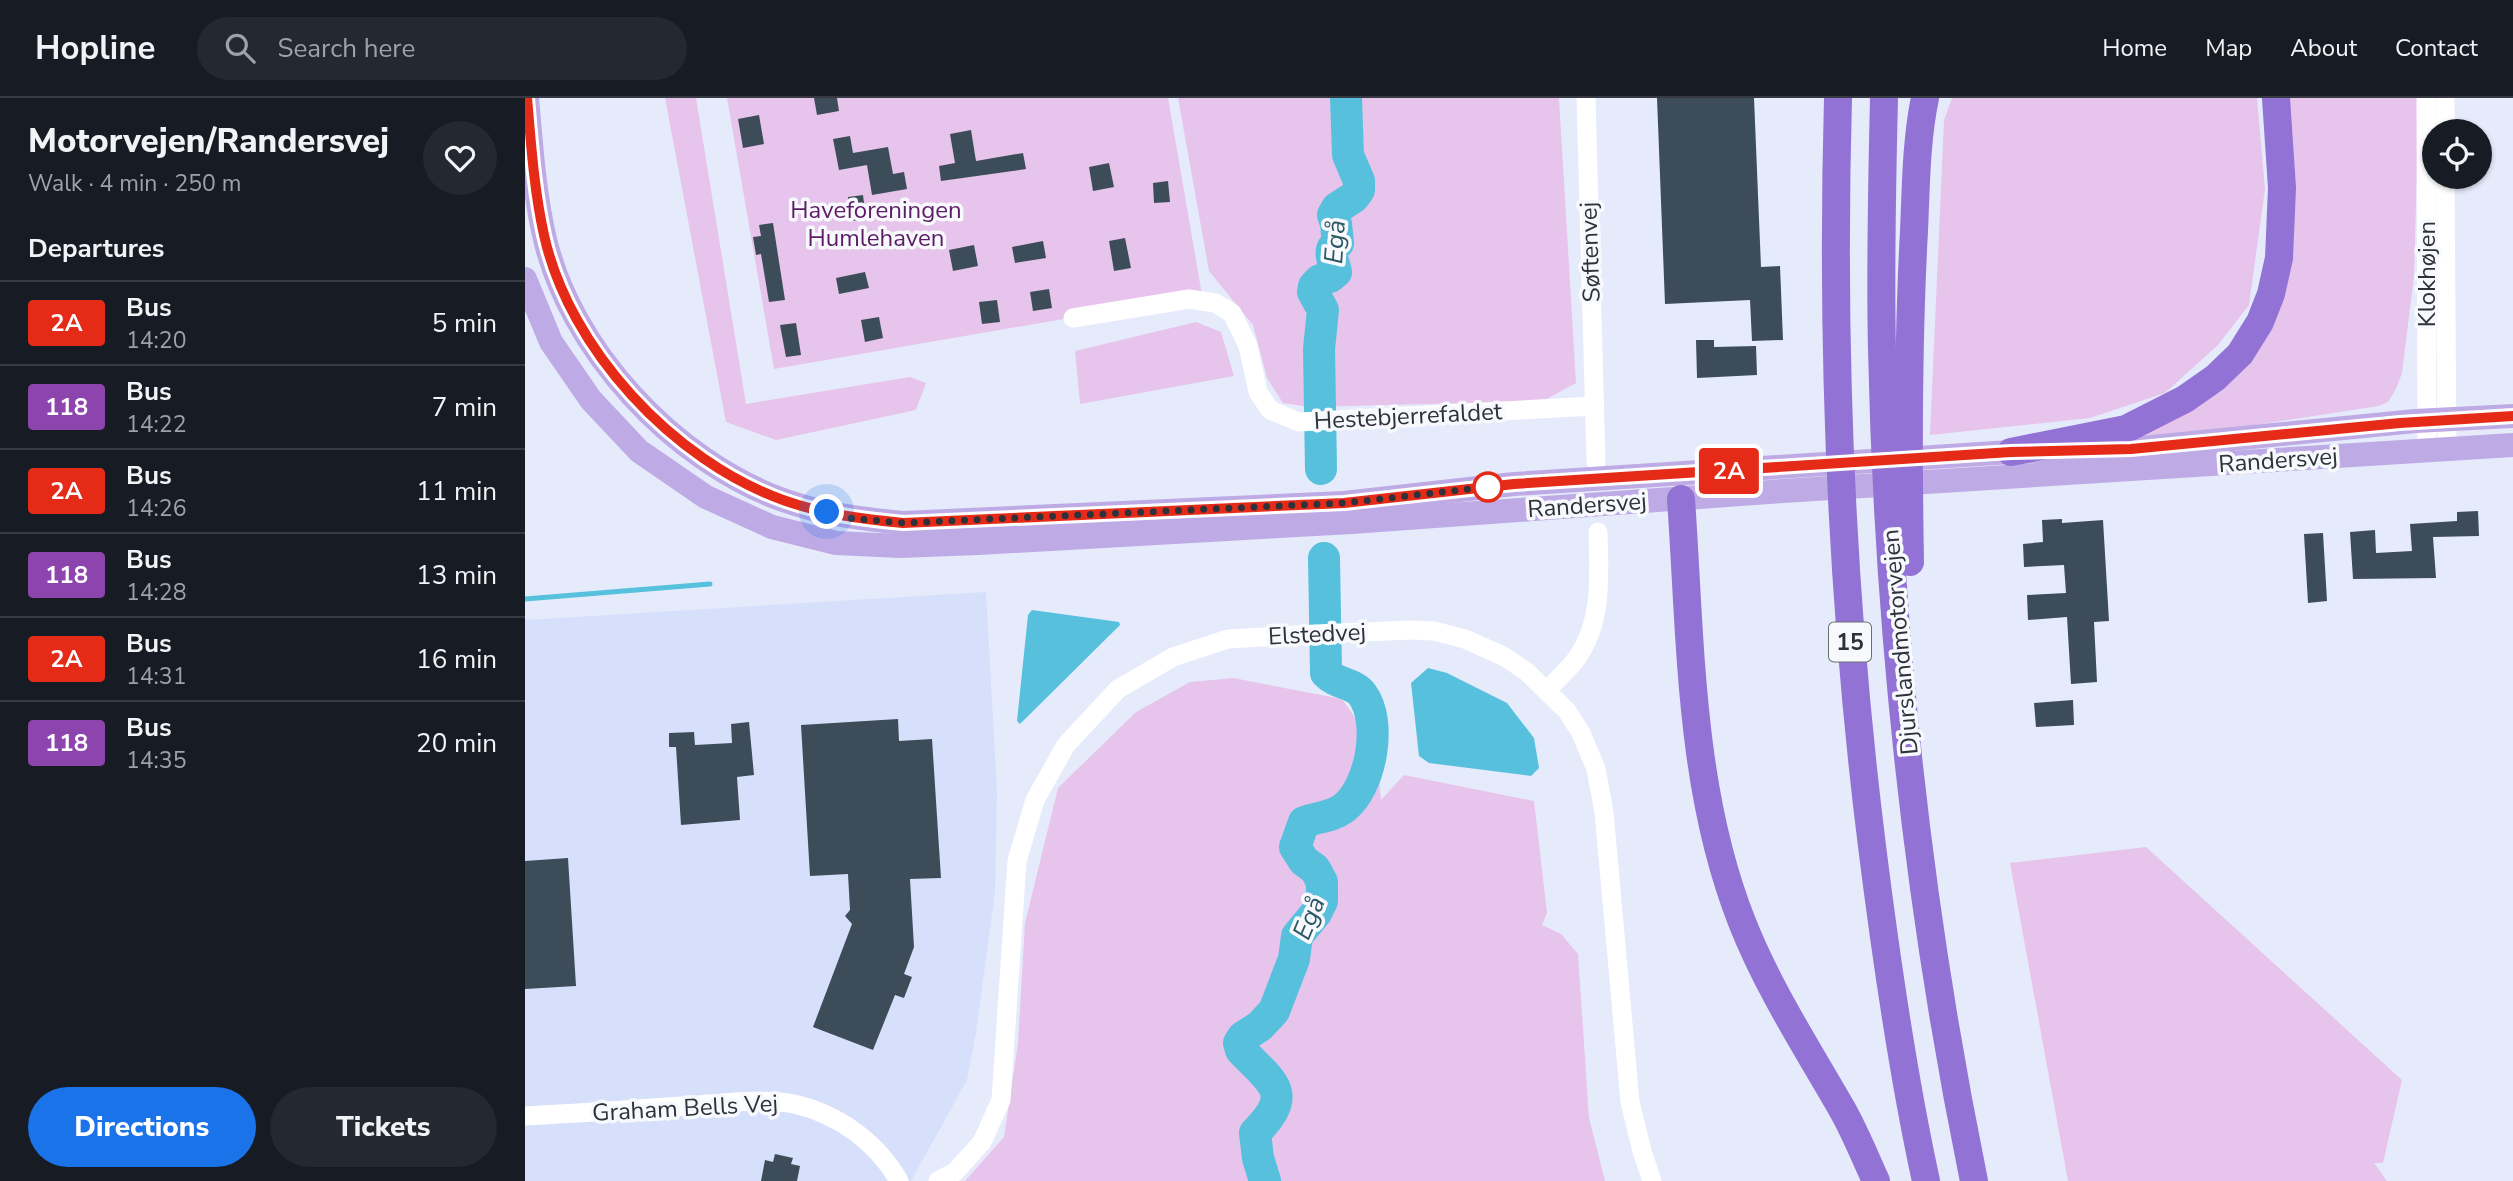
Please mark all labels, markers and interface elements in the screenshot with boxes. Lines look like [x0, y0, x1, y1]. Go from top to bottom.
search box [197, 17, 687, 80]
text: Hopline [35, 26, 155, 71]
icon: search [221, 29, 259, 67]
text: Search here [277, 31, 415, 66]
text: Home [2102, 32, 2167, 64]
text: Map [2205, 32, 2252, 64]
text: About [2290, 32, 2357, 64]
text: Contact [2395, 32, 2478, 64]
text: Motorvejen/Randersvej [28, 119, 389, 164]
map controls [2422, 119, 2492, 189]
button: locate [2422, 119, 2492, 189]
button: heart [423, 121, 497, 195]
text: Walk · 4 min · 250 m [28, 168, 241, 199]
park label: Haveforeningen Humlehaven [790, 194, 962, 254]
street label: Søftenvej [1572, 201, 1608, 303]
water label: Egå [1316, 219, 1354, 265]
street label: Klokhøjen [2411, 221, 2443, 327]
text: Departures [28, 231, 164, 266]
text: Bus [126, 290, 172, 325]
text: 5 min [432, 306, 497, 341]
text: 2A [50, 307, 83, 339]
text: 14:20 [126, 325, 186, 356]
text: Bus [126, 374, 172, 409]
text: 7 min [432, 390, 497, 425]
text: 118 [45, 391, 88, 423]
street label: Hestebjerrefaldet [1313, 395, 1504, 437]
text: 14:22 [126, 409, 186, 440]
street label: Randersvej [2217, 440, 2339, 480]
line badge: 2A [1697, 448, 1761, 494]
text: 2A [1713, 455, 1745, 487]
text: Bus [126, 458, 172, 493]
unlabelled marker [1473, 472, 1503, 502]
text: 11 min [416, 474, 497, 509]
text: 2A [50, 475, 83, 507]
street label: Randersvej [1526, 485, 1648, 525]
text: 14:26 [126, 493, 186, 524]
your location [809, 494, 844, 529]
street label: Djurslandmotorvejen [1874, 528, 1926, 756]
text: Bus [126, 542, 172, 577]
text: 13 min [416, 558, 497, 593]
text: 118 [45, 559, 88, 591]
text: 14:28 [126, 577, 186, 608]
street label: Elstedvej [1267, 615, 1367, 653]
road number: 15 [1829, 622, 1871, 662]
text: Bus [126, 626, 172, 661]
text: 16 min [416, 642, 497, 677]
text: 2A [50, 643, 83, 675]
text: 14:31 [126, 661, 186, 692]
text: Bus [126, 710, 172, 745]
text: 20 min [416, 726, 497, 761]
text: 118 [45, 727, 88, 759]
text: 14:35 [126, 745, 186, 776]
water label: Egå [1284, 891, 1334, 945]
button: Directions [28, 1087, 256, 1167]
button: Tickets [270, 1087, 497, 1167]
street label: Graham Bells Vej [591, 1087, 779, 1129]

